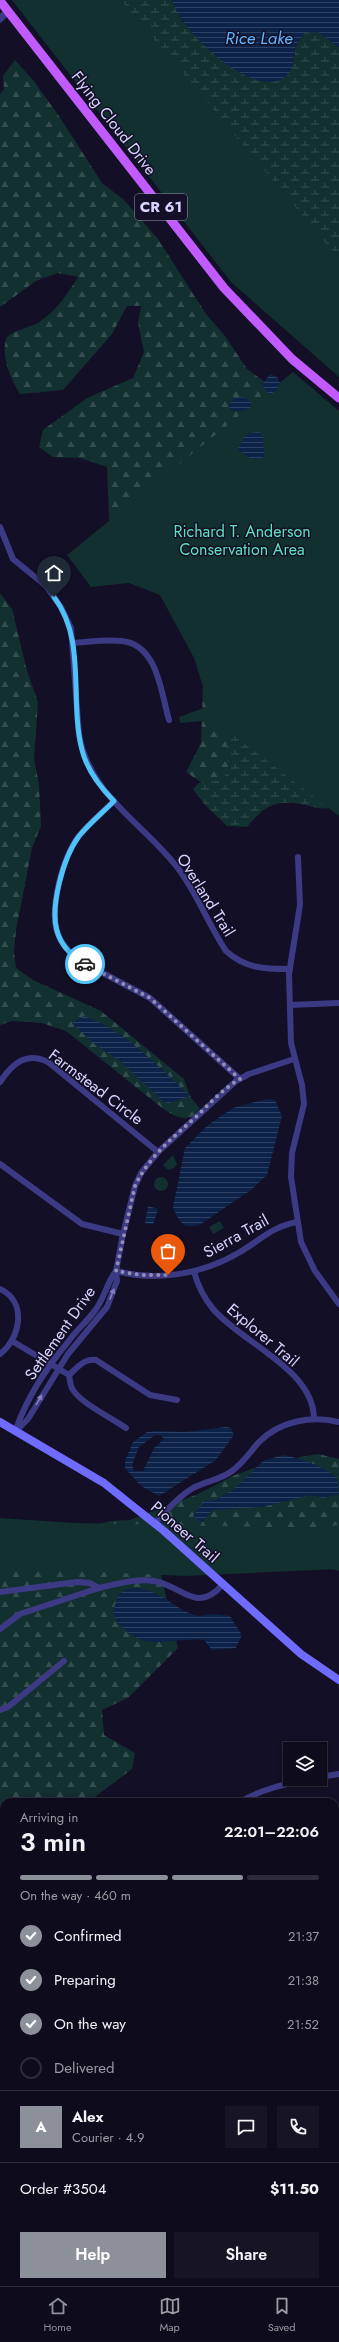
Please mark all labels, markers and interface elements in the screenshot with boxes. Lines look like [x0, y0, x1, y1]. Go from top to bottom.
water label: Rice Lake [225, 26, 293, 50]
street label: Flying Cloud Drive [66, 66, 162, 180]
road number: CR 61 [135, 194, 187, 220]
park label: Richard T. Anderson Conservation Area [173, 520, 311, 561]
pin [37, 556, 71, 597]
icon: home [43, 562, 65, 584]
street label: Overland Trail [171, 849, 241, 941]
courier [65, 944, 105, 984]
icon: car [74, 953, 96, 975]
street label: Farmstead Circle [44, 1044, 148, 1130]
street label: Sierra Trail [199, 1209, 273, 1263]
pin [151, 1234, 185, 1275]
icon: bag [157, 1240, 179, 1262]
street label: Settlement Drive [19, 1281, 101, 1385]
one-way arrow [110, 1287, 116, 1299]
street label: Explorer Trail [222, 1298, 304, 1372]
one-way arrow [36, 1394, 43, 1406]
street label: Pioneer Trail [146, 1496, 224, 1568]
map controls [283, 1742, 327, 1786]
button: layers [283, 1742, 327, 1786]
text: Arriving in [20, 1808, 78, 1827]
text: 22:01–22:06 [224, 1821, 319, 1843]
text: 3 min [20, 1823, 86, 1861]
text: On the way · 460 m [20, 1886, 131, 1905]
icon: check [20, 1925, 42, 1947]
text: Confirmed [54, 1925, 122, 1947]
text: 21:37 [288, 1927, 319, 1946]
icon: check [20, 1969, 42, 1991]
text: Preparing [54, 1969, 116, 1991]
text: 21:38 [288, 1971, 319, 1990]
icon: check [20, 2013, 42, 2035]
text: On the way [54, 2013, 126, 2035]
text: 21:52 [287, 2015, 319, 2034]
text: Delivered [54, 2057, 115, 2079]
text: Alex [72, 2106, 103, 2128]
button: chat [225, 2106, 267, 2148]
button: phone [277, 2106, 319, 2148]
text: A [35, 2116, 47, 2138]
text: Courier · 4.9 [72, 2128, 145, 2147]
text: Order #3504 [20, 2178, 106, 2200]
text: $11.50 [270, 2178, 319, 2200]
button: Help [20, 2232, 166, 2278]
button: Share [174, 2232, 319, 2278]
tab: Home [44, 2295, 72, 2335]
tab: Map [159, 2295, 181, 2335]
tab: Saved [268, 2295, 296, 2335]

